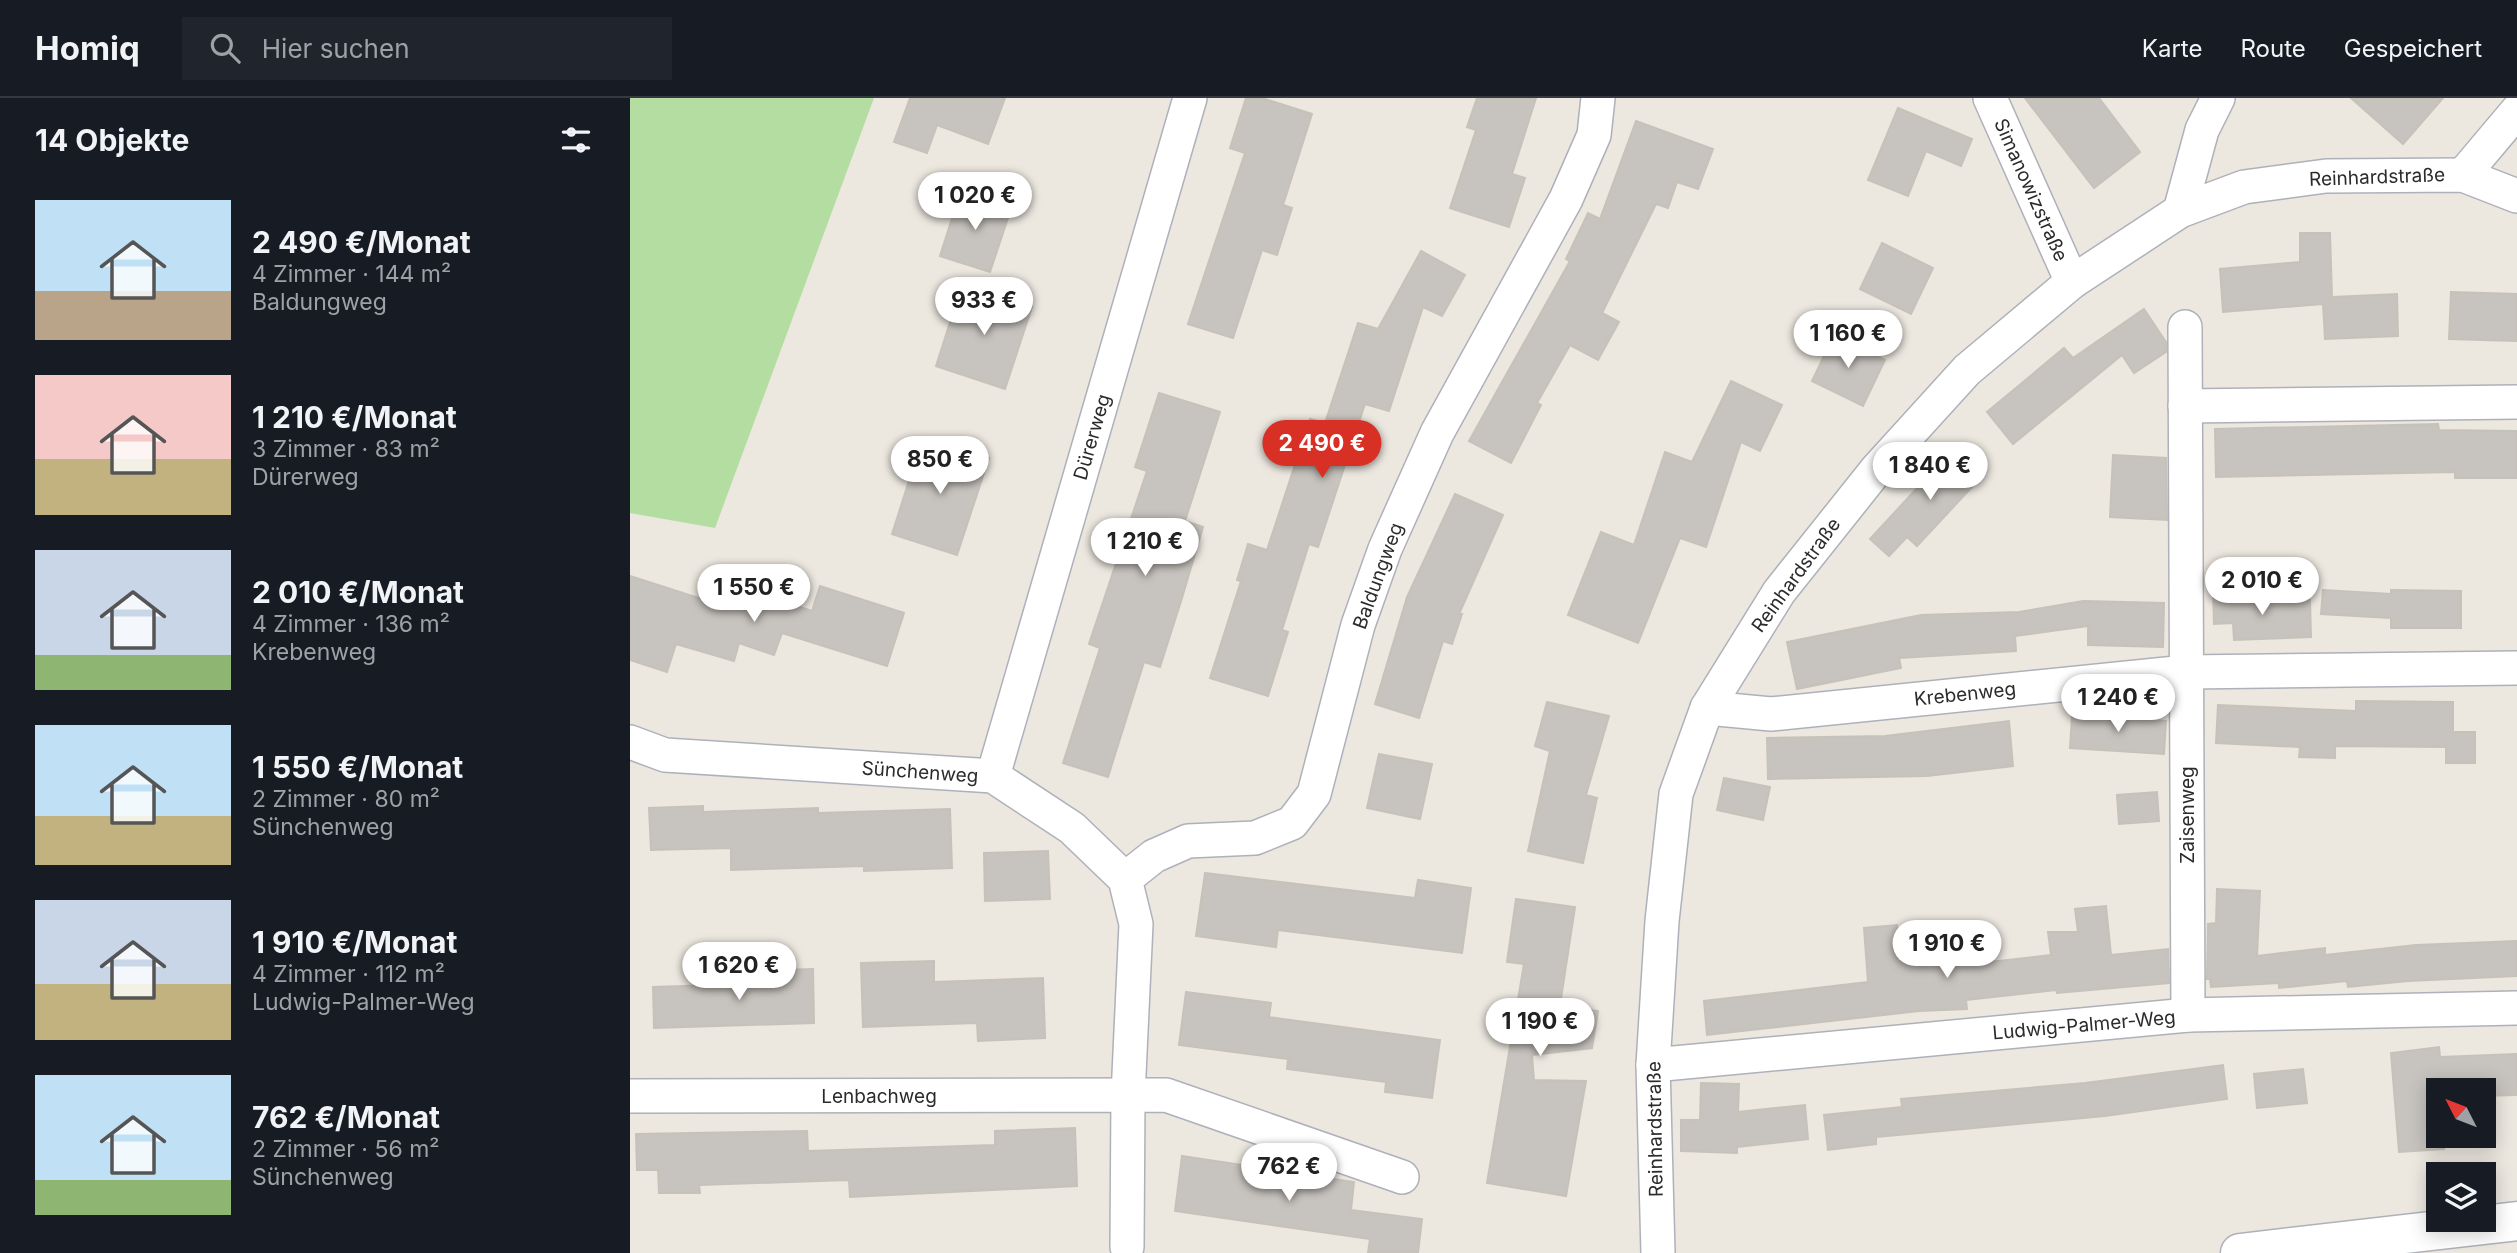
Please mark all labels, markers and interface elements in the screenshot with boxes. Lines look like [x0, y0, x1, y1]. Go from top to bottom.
search box [182, 17, 672, 80]
text: Homiq [35, 28, 140, 68]
icon: search [206, 29, 244, 67]
text: Hier suchen [262, 33, 410, 64]
text: Karte [2142, 34, 2202, 63]
text: Route [2240, 34, 2306, 63]
text: Gespeichert [2344, 34, 2482, 63]
street label: Simanowizstraße [1989, 115, 2073, 265]
icon: filters [557, 121, 595, 159]
text: 14 Objekte [35, 122, 189, 158]
street label: Reinhardstraße [2309, 163, 2445, 191]
pin: 1 020 € [910, 172, 1040, 232]
text: 1 020 € [934, 181, 1016, 209]
text: 2 490 €/Monat [252, 224, 471, 260]
icon: home [91, 228, 175, 312]
text: 4 Zimmer · 144 m² [252, 260, 451, 288]
pin: 933 € [935, 278, 1033, 337]
text: 933 € [951, 286, 1017, 314]
text: Baldungweg [252, 288, 387, 316]
pin: 1 160 € [1783, 310, 1913, 370]
text: 1 160 € [1810, 319, 1886, 347]
street label: Dürerweg [1069, 391, 1115, 483]
text: 1 210 €/Monat [252, 399, 457, 435]
icon: home [91, 403, 175, 487]
pin: 2 490 € [1257, 420, 1387, 480]
text: 2 490 € [1278, 429, 1366, 457]
text: 3 Zimmer · 83 m² [252, 435, 440, 463]
pin: 850 € [891, 436, 989, 496]
pin: 1 840 € [1865, 442, 1995, 502]
text: 850 € [907, 445, 973, 473]
text: 1 840 € [1889, 451, 1971, 479]
text: Dürerweg [252, 463, 359, 491]
street label: Reinhardstraße [1747, 513, 1845, 637]
pin: 1 210 € [1080, 518, 1210, 578]
street label: Baldungweg [1348, 520, 1408, 632]
text: 1 210 € [1107, 527, 1183, 555]
pin: 2 010 € [2197, 558, 2327, 617]
pin: 1 550 € [689, 564, 819, 624]
text: 2 010 € [2221, 566, 2303, 594]
text: 1 550 € [713, 573, 795, 601]
text: 2 010 €/Monat [252, 574, 464, 610]
icon: home [91, 578, 175, 662]
text: 4 Zimmer · 136 m² [252, 610, 450, 638]
text: Krebenweg [252, 638, 376, 666]
pin: 1 240 € [2053, 674, 2183, 734]
street label: Krebenweg [1913, 677, 2017, 711]
text: 1 240 € [2077, 683, 2159, 711]
text: 1 550 €/Monat [252, 749, 463, 785]
icon: home [91, 753, 175, 837]
street label: Sünchenweg [861, 756, 979, 788]
street label: Zaisenweg [2176, 766, 2199, 864]
text: 2 Zimmer · 80 m² [252, 785, 440, 813]
text: Sünchenweg [252, 813, 394, 841]
pin: 1 910 € [1882, 920, 2012, 980]
text: 1 910 €/Monat [252, 924, 457, 960]
icon: home [91, 928, 175, 1012]
text: 1 910 € [1909, 929, 1985, 957]
pin: 1 620 € [674, 942, 804, 1002]
text: 1 620 € [698, 951, 780, 979]
text: 4 Zimmer · 112 m² [252, 960, 445, 988]
text: Ludwig-Palmer-Weg [252, 988, 475, 1016]
pin: 1 190 € [1475, 998, 1605, 1058]
street label: Ludwig-Palmer-Weg [1991, 1006, 2177, 1044]
text: 1 190 € [1502, 1007, 1578, 1035]
street label: Reinhardstraße [1642, 1061, 1668, 1197]
north arrow [2426, 1078, 2496, 1148]
map controls [2426, 1078, 2496, 1232]
street label: Lenbachweg [821, 1085, 937, 1108]
text: 762 €/Monat [252, 1099, 440, 1135]
icon: home [91, 1103, 175, 1187]
text: 2 Zimmer · 56 m² [252, 1135, 439, 1163]
pin: 762 € [1240, 1144, 1338, 1203]
text: 762 € [1257, 1152, 1321, 1180]
button: layers [2426, 1162, 2496, 1232]
text: Sünchenweg [252, 1163, 394, 1191]

